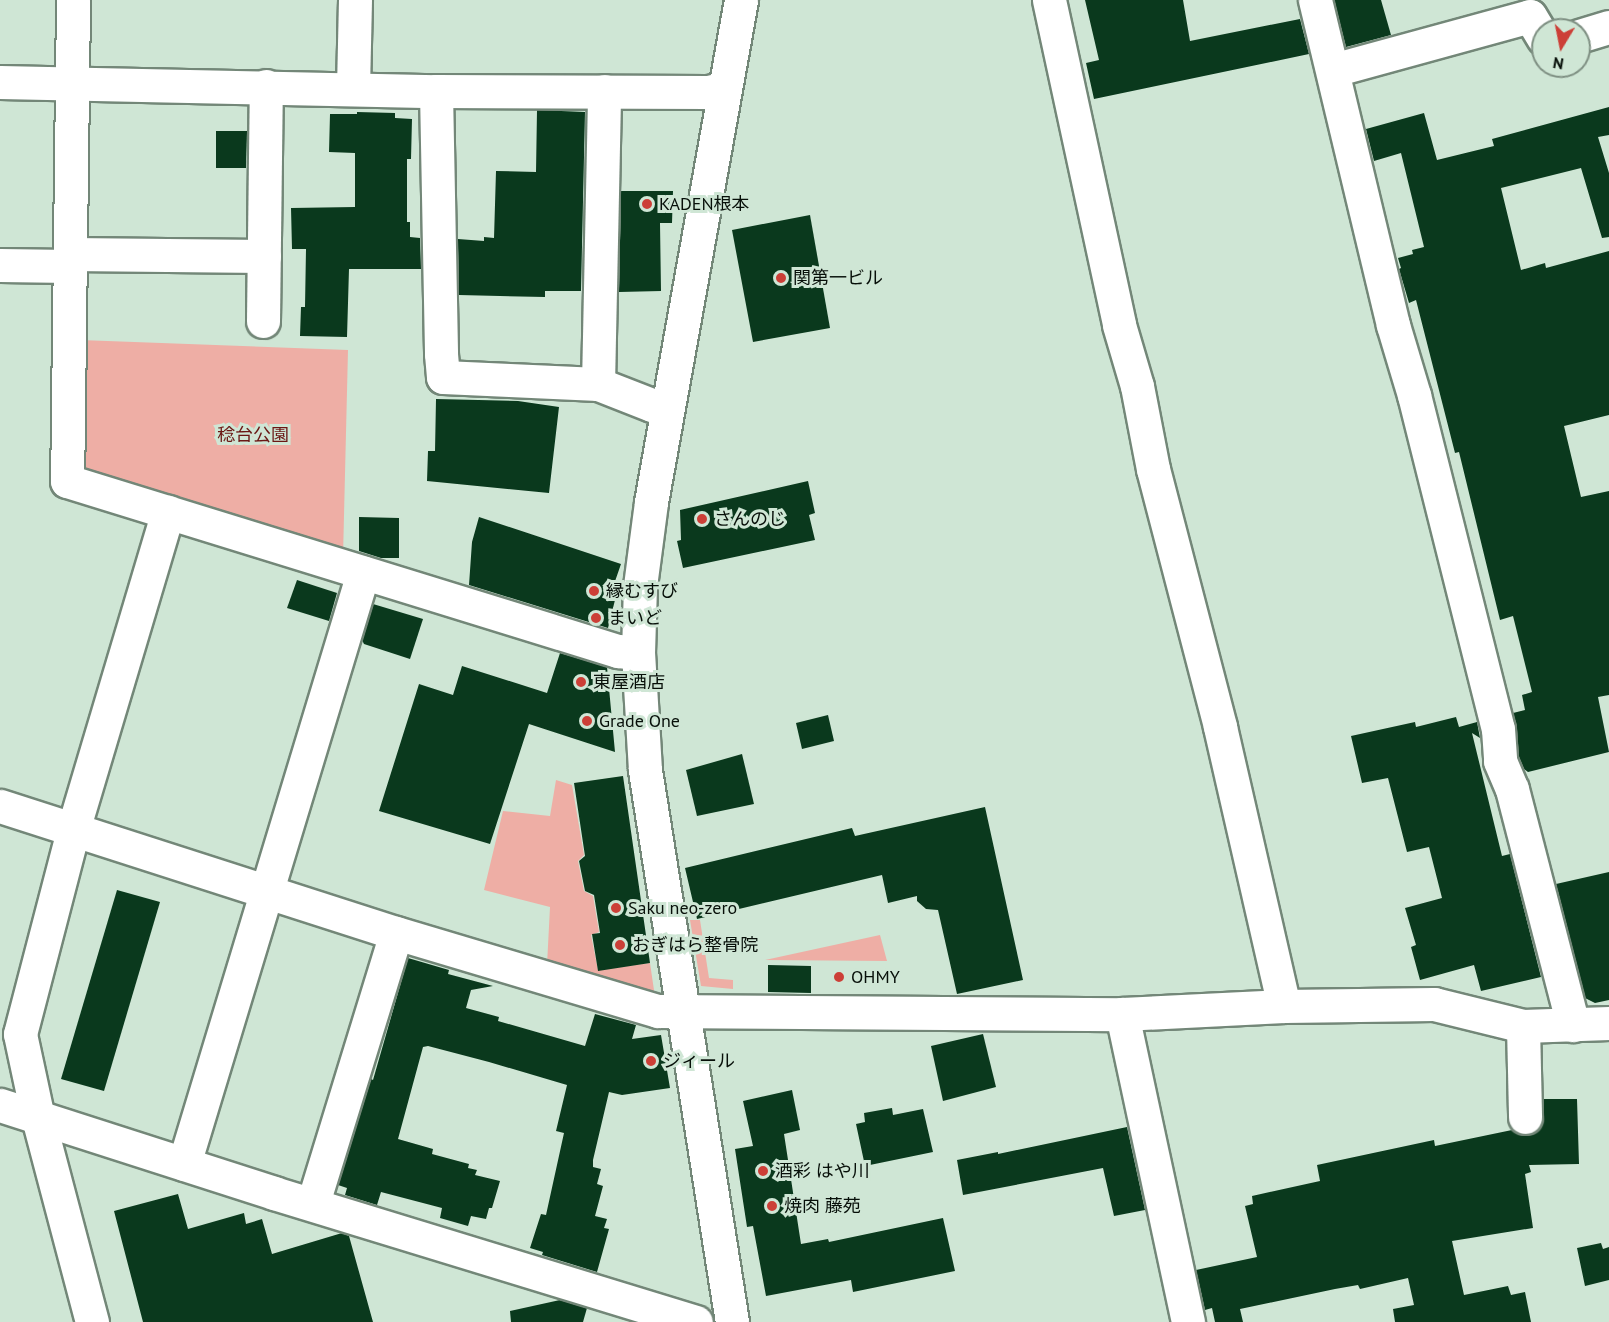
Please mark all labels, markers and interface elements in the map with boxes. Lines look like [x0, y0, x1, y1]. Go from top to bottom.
north arrow [1531, 18, 1591, 78]
text: N [1551, 53, 1565, 75]
place label: KADEN根本 [659, 193, 750, 215]
marker: KADEN根本 [640, 197, 654, 211]
place label: 関第一ビル [793, 267, 883, 289]
marker: 関第一ビル [774, 271, 788, 285]
park label: 稔台公園 [217, 424, 289, 446]
place label: さんのじ [714, 508, 786, 530]
marker: さんのじ [695, 512, 709, 526]
place label: 縁むすび [606, 580, 678, 602]
marker: 縁むすび [587, 584, 601, 598]
place label: まいど [608, 607, 662, 629]
marker: まいど [589, 611, 603, 625]
place label: 東屋酒店 [593, 671, 665, 693]
marker: 東屋酒店 [574, 675, 588, 689]
place label: Grade One [599, 710, 680, 732]
marker: Grade One [580, 714, 594, 728]
place label: Saku neo-zero [628, 897, 737, 919]
marker: Saku neo-zero [609, 901, 623, 915]
place label: おぎはら整骨院 [632, 934, 758, 956]
marker: おぎはら整骨院 [613, 938, 627, 952]
place label: OHMY [851, 966, 900, 988]
marker: OHMY [832, 970, 846, 984]
place label: ジィール [663, 1050, 735, 1072]
marker: ジィール [644, 1054, 658, 1068]
place label: 酒彩 はや川 [775, 1160, 870, 1182]
marker: 酒彩 はや川 [756, 1164, 770, 1178]
place label: 焼肉 藤苑 [784, 1195, 861, 1217]
marker: 焼肉 藤苑 [765, 1199, 779, 1213]

